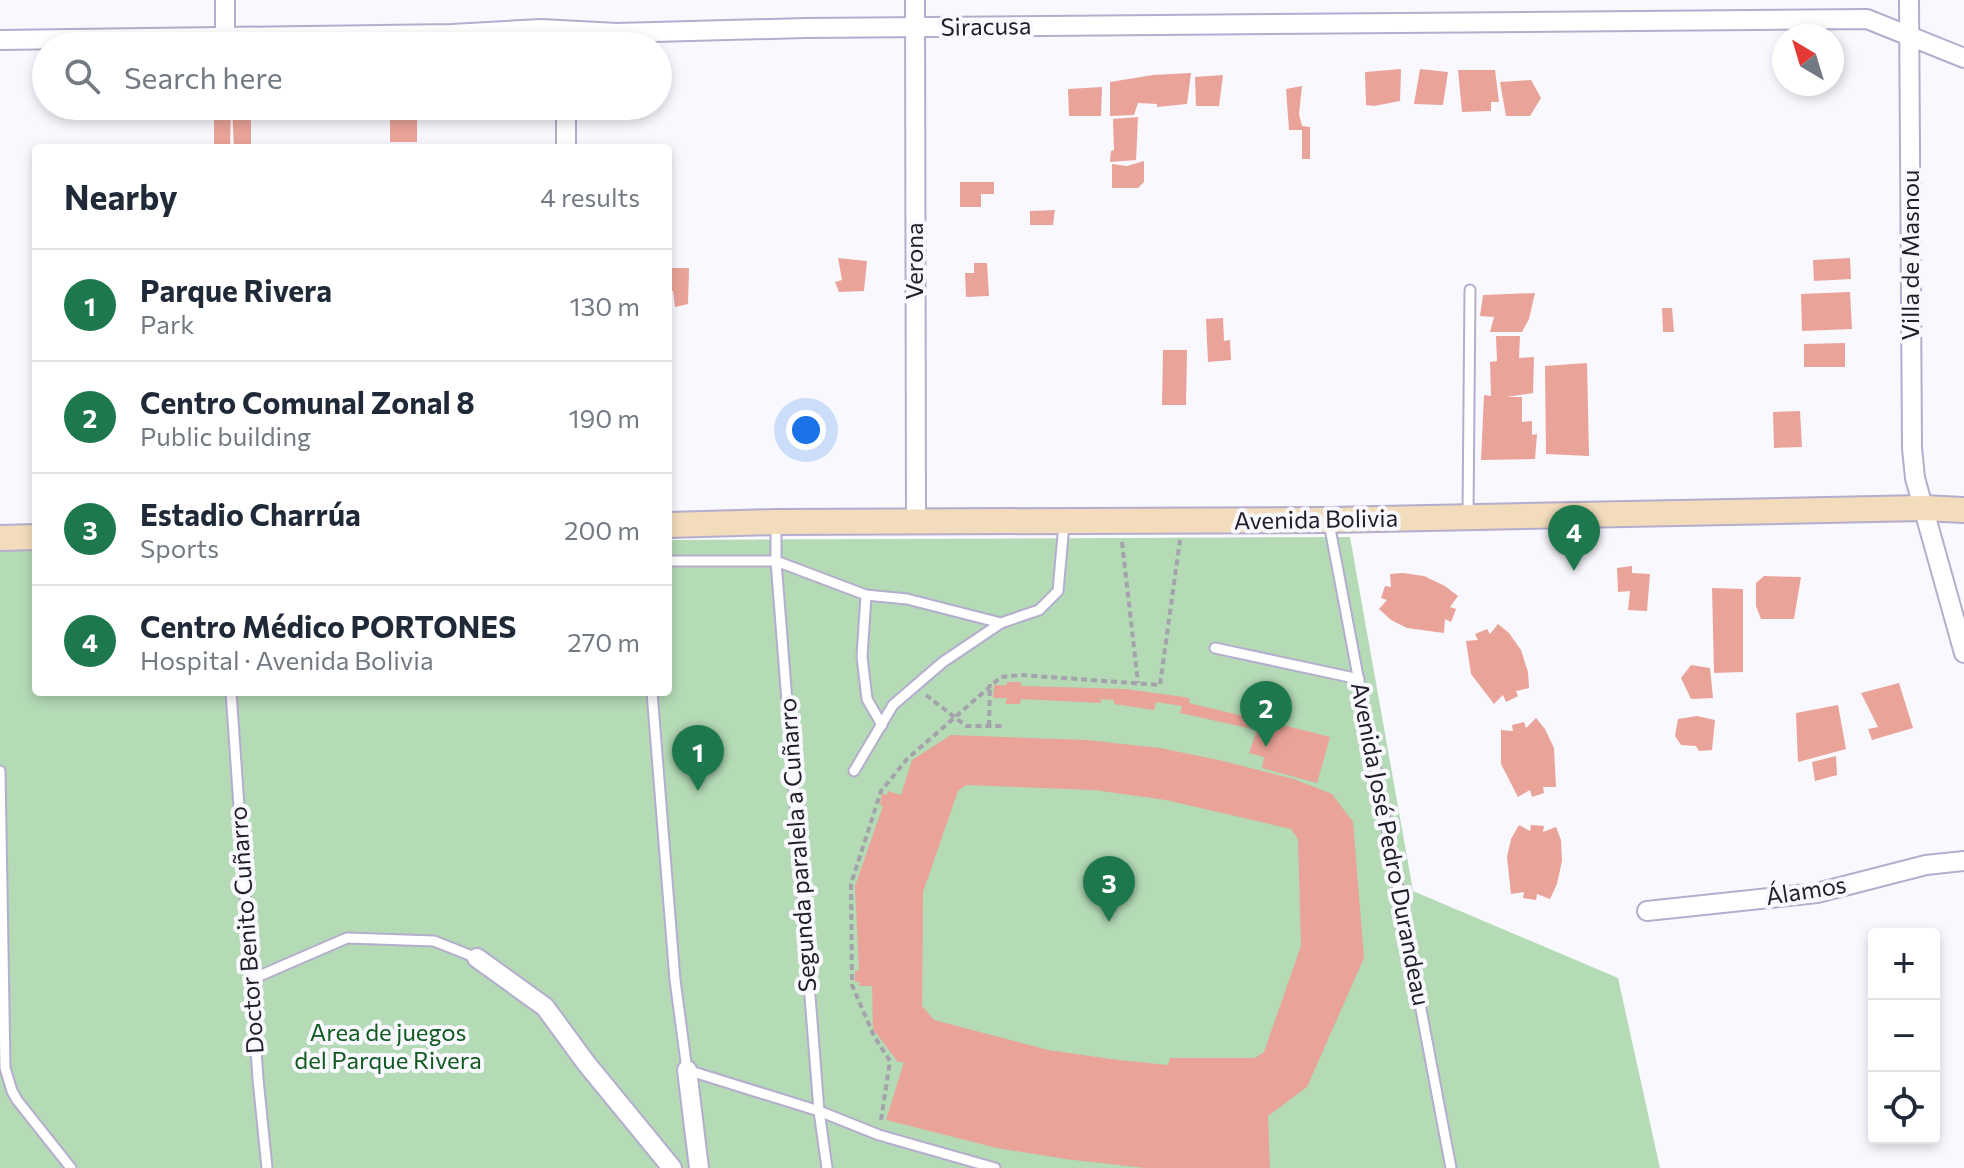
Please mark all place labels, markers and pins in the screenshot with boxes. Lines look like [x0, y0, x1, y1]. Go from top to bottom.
pin: 4 [1548, 505, 1600, 571]
pin: 2 [1240, 681, 1292, 747]
pin: 1 [672, 725, 724, 791]
pin: 3 [1083, 856, 1135, 922]

